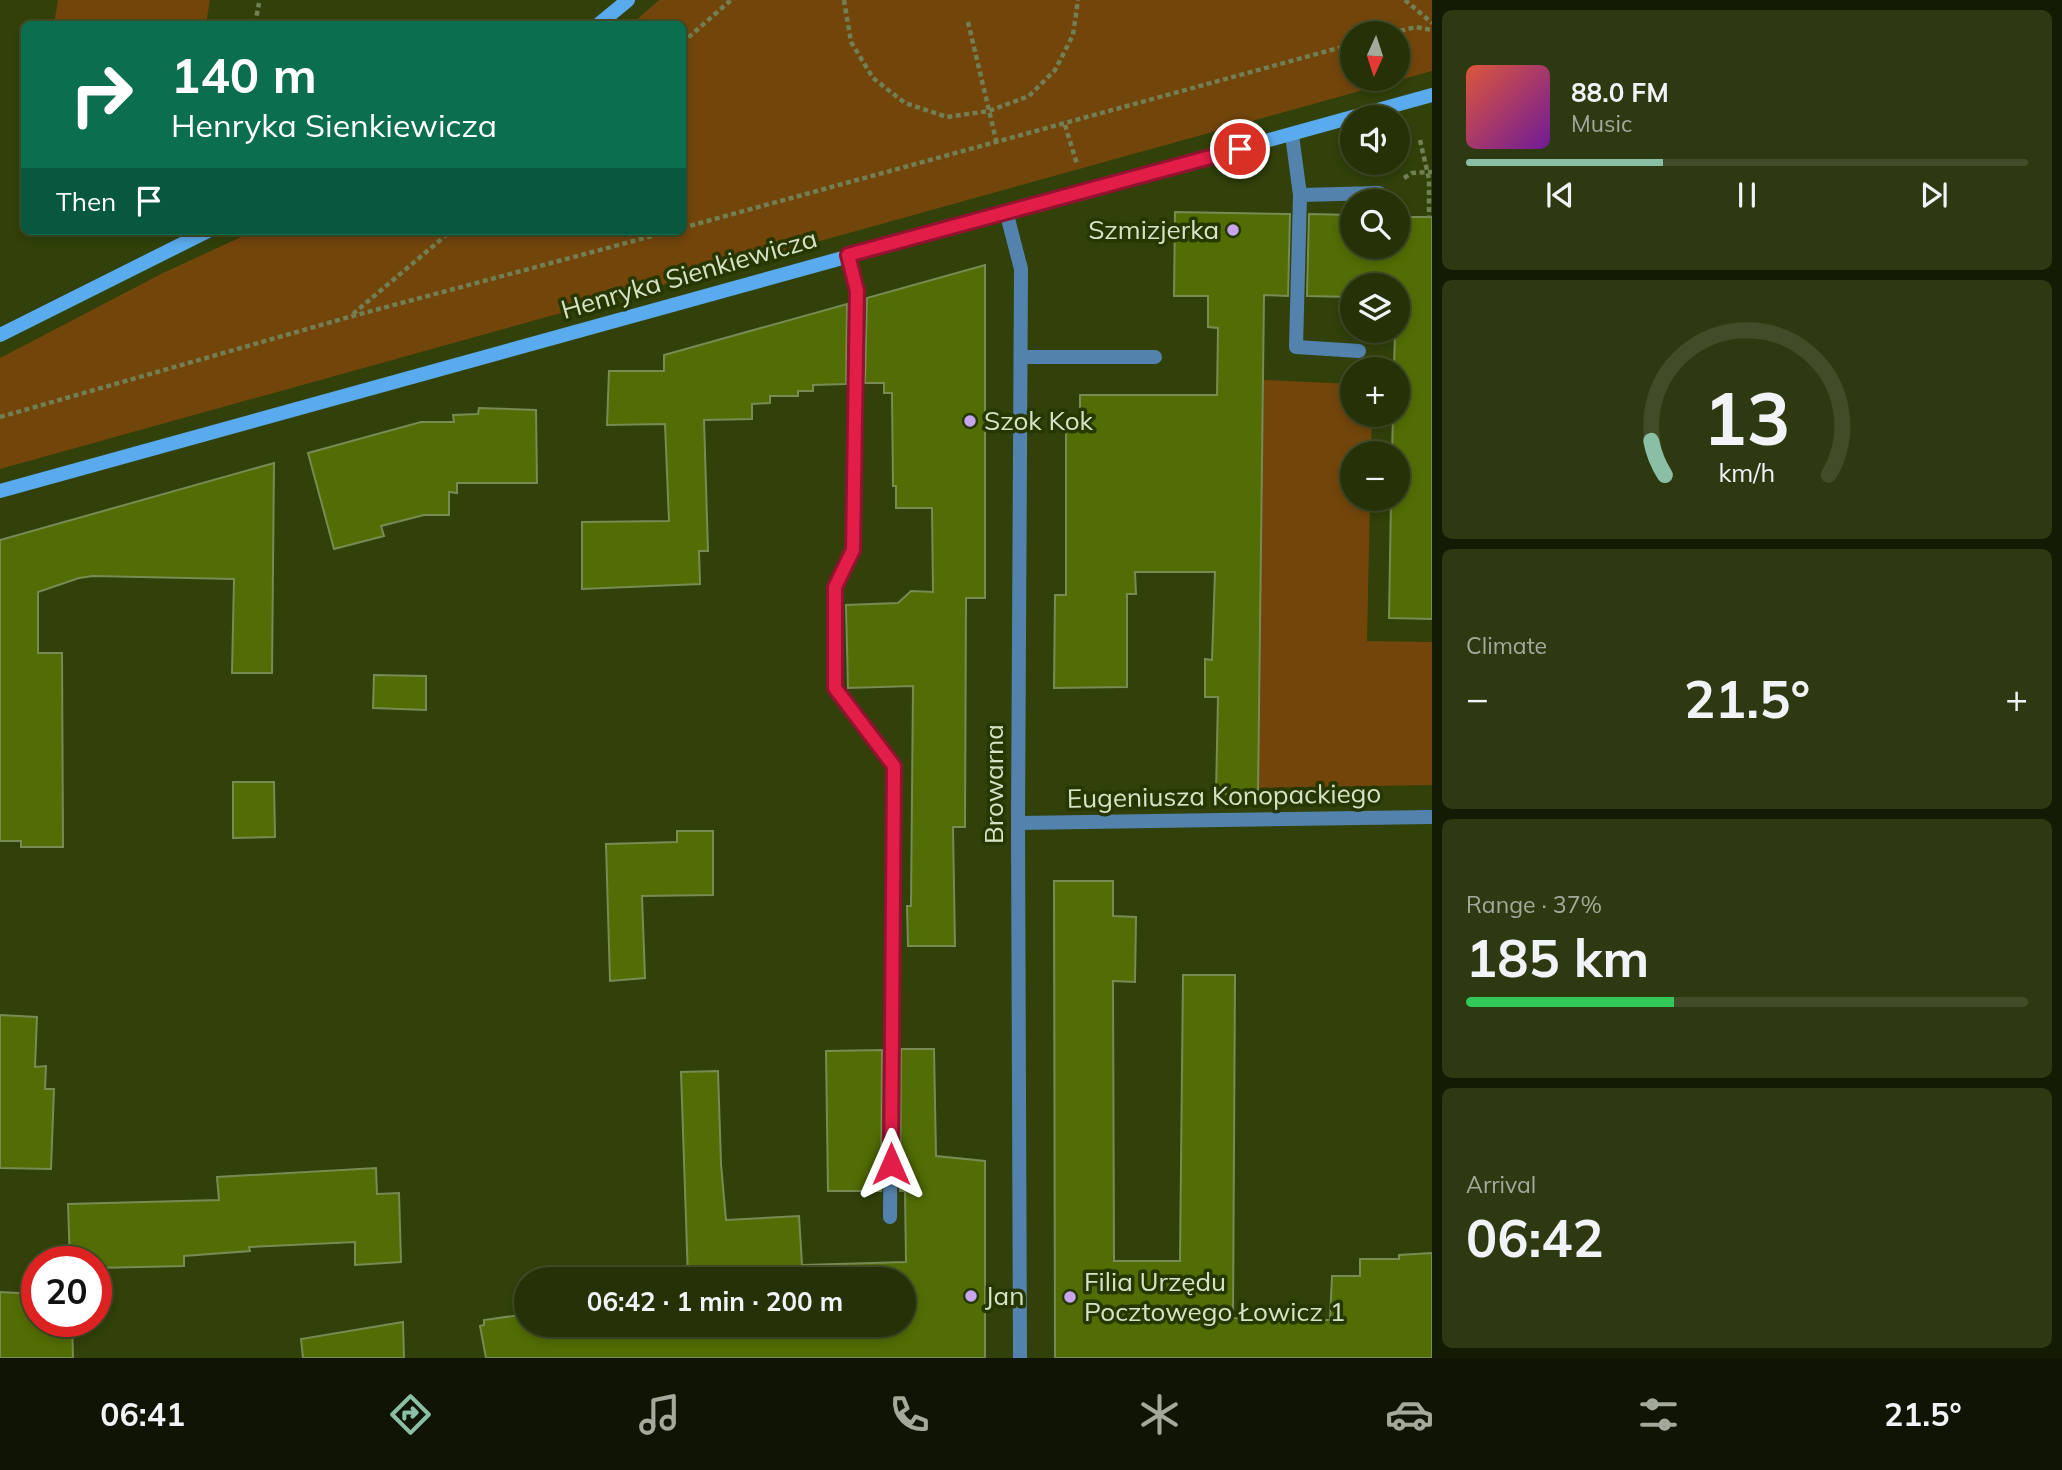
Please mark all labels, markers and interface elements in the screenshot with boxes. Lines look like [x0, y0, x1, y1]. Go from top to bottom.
north arrow [1340, 21, 1410, 91]
map controls [1340, 21, 1410, 511]
text: 140 m [171, 44, 317, 105]
icon: right [56, 49, 147, 140]
text: 88.0 FM [1571, 76, 1669, 109]
text: Henryka Sienkiewicza [171, 105, 497, 145]
button: sound [1340, 105, 1410, 175]
text: Music [1571, 109, 1632, 138]
pin [1210, 119, 1270, 179]
icon: arrive [1221, 130, 1259, 168]
icon: previous [1541, 176, 1579, 214]
icon: pause [1728, 176, 1766, 214]
icon: next [1915, 176, 1953, 214]
icon: arrive [130, 182, 168, 220]
text: Then [56, 185, 116, 218]
button: search [1340, 189, 1410, 259]
place label: Szmizjerka [1088, 213, 1219, 246]
street label: Henryka Sienkiewicza [557, 221, 821, 326]
marker: Szmizjerka [1225, 222, 1241, 238]
button: layers [1340, 273, 1410, 343]
button: + [1340, 357, 1410, 427]
text: 13 [1703, 373, 1791, 464]
place label: Szok Kok [984, 404, 1093, 437]
marker: Szok Kok [962, 413, 978, 429]
button: − [1340, 441, 1410, 511]
text: km/h [1719, 457, 1775, 488]
text: Climate [1466, 631, 1547, 660]
text: 21.5° [1684, 666, 1810, 731]
text: − [1466, 674, 1489, 722]
text: + [2005, 674, 2028, 722]
street label: Browarna [977, 724, 1010, 844]
street label: Eugeniusza Konopackiego [1066, 776, 1382, 815]
text: Range · 37% [1466, 890, 1602, 919]
text: 185 km [1466, 925, 1649, 990]
position arrow [854, 1127, 928, 1201]
text: Arrival [1466, 1170, 1536, 1199]
text: 06:42 [1466, 1205, 1604, 1270]
speed limit sign: 20 [21, 1246, 112, 1337]
place label: Filia Urzędu Pocztowego Łowicz 1 [1084, 1265, 1345, 1328]
place label: Jan [985, 1279, 1024, 1312]
text: 06:42 · 1 min · 200 m [587, 1285, 843, 1318]
marker: Jan [963, 1288, 979, 1304]
marker: Filia Urzędu Pocztowego Łowicz 1 [1062, 1289, 1078, 1305]
icon: directions [386, 1390, 435, 1439]
icon: music [635, 1390, 684, 1439]
icon: phone [885, 1390, 934, 1439]
icon: climate [1135, 1390, 1184, 1439]
icon: car [1385, 1390, 1434, 1439]
icon: filters [1634, 1390, 1683, 1439]
text: 06:41 [100, 1394, 185, 1434]
text: 21.5° [1884, 1394, 1962, 1434]

